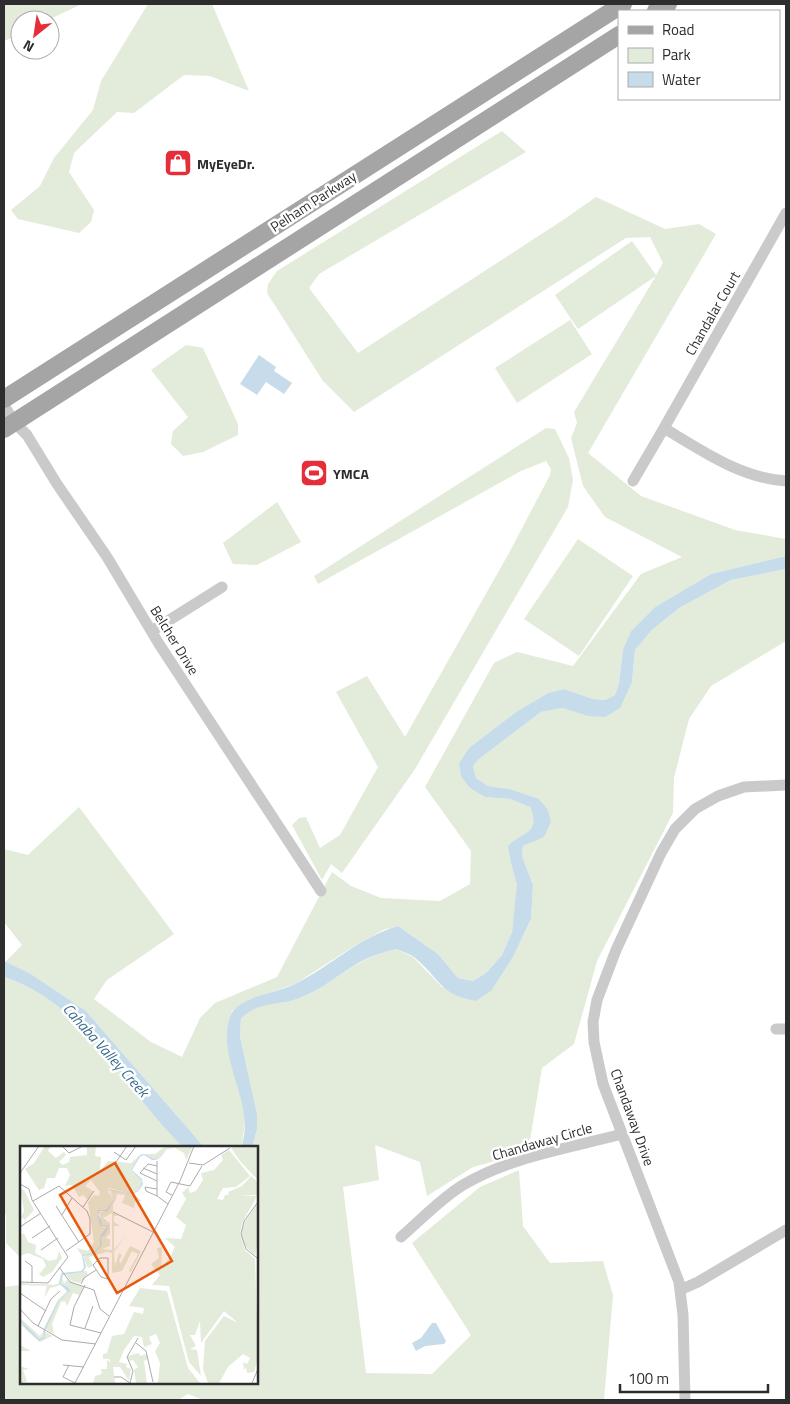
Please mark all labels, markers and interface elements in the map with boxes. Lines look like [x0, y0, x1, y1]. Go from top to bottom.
north arrow [10, 10, 60, 60]
legend [618, 10, 780, 100]
text: Road [662, 18, 694, 41]
text: N [19, 35, 38, 58]
text: Park [662, 43, 691, 66]
text: Water [662, 68, 701, 91]
shop icon: MyEyeDr. [163, 148, 193, 178]
place label: MyEyeDr. [197, 153, 255, 174]
street label: Pelham Parkway [266, 165, 360, 237]
street label: Chandalar Court [679, 267, 745, 359]
sports icon: YMCA [299, 458, 329, 488]
place label: YMCA [333, 463, 369, 484]
street label: Belcher Drive [145, 601, 205, 679]
water label: Cahaba Valley Creek [57, 998, 156, 1104]
street label: Chandaway Drive [606, 1065, 660, 1169]
street label: Chandaway Circle [489, 1117, 595, 1165]
inset map [20, 1146, 258, 1384]
scale bar [620, 1362, 768, 1394]
text: 100 m [628, 1367, 669, 1390]

